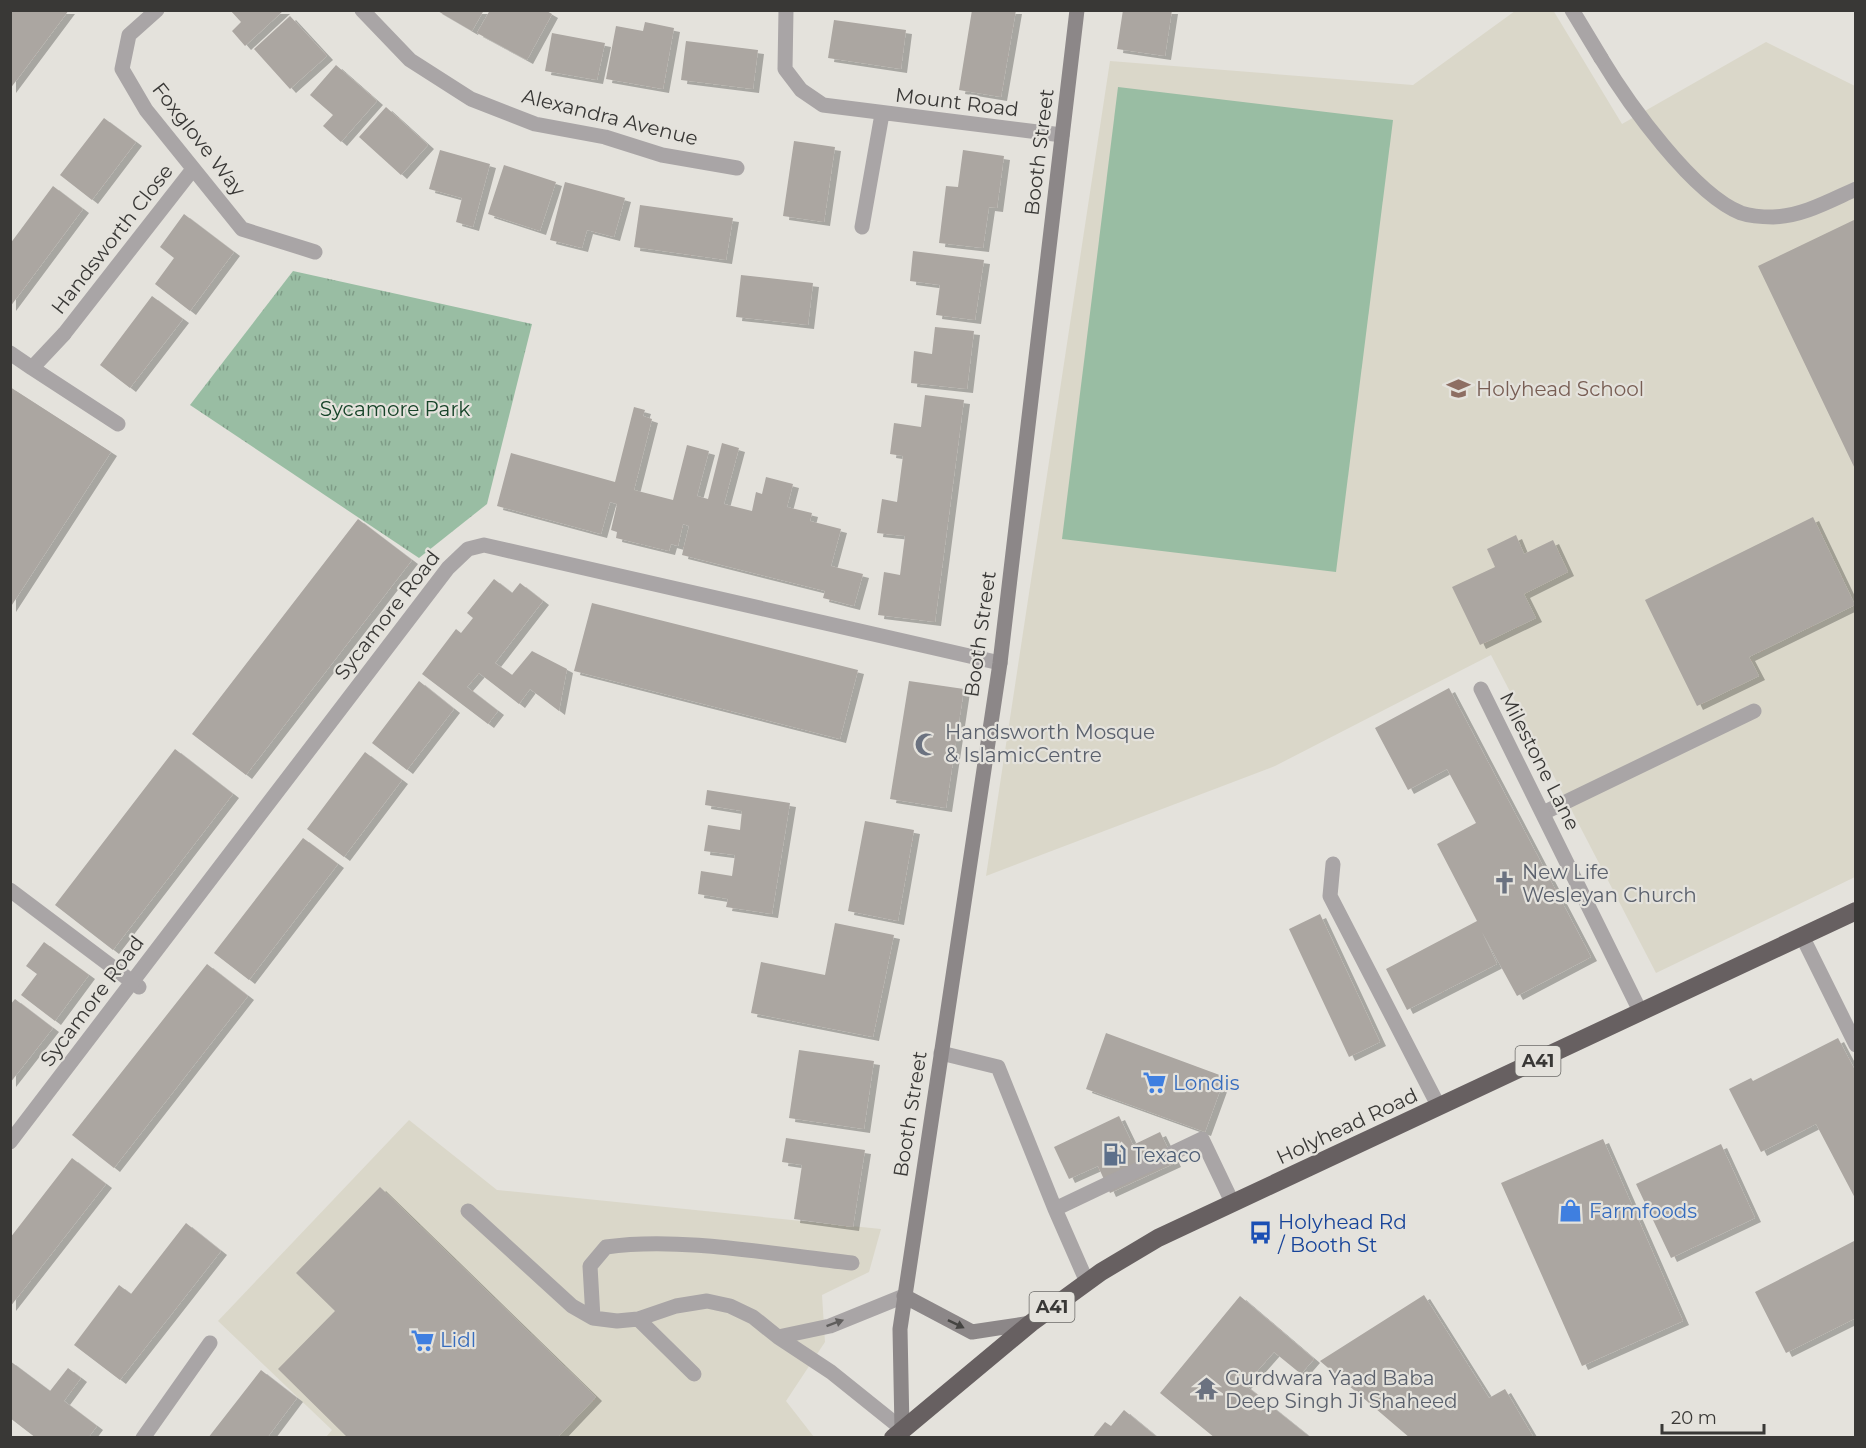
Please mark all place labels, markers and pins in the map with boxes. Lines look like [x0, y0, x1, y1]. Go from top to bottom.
school or university icon: Holyhead School [1445, 376, 1471, 402]
place label: Holyhead School [1476, 377, 1644, 401]
place label: Handsworth Mosque & IslamicCentre [945, 720, 1155, 767]
mosque icon: Handsworth Mosque & IslamicCentre [914, 731, 940, 757]
place label: New Life Wesleyan Church [1522, 860, 1697, 907]
church icon: New Life Wesleyan Church [1491, 870, 1517, 896]
supermarket icon: Londis [1142, 1070, 1168, 1096]
place label: Londis [1173, 1071, 1240, 1095]
fuel station icon: Texaco [1102, 1142, 1128, 1168]
place label: Texaco [1133, 1143, 1201, 1167]
shop icon: Farmfoods [1558, 1198, 1584, 1224]
place label: Farmfoods [1589, 1199, 1697, 1223]
place label: Holyhead Rd / Booth St [1277, 1210, 1407, 1257]
bus stop icon: Holyhead Rd / Booth St [1247, 1220, 1273, 1246]
supermarket icon: Lidl [409, 1327, 435, 1353]
place label: Lidl [440, 1328, 476, 1352]
place label: Gurdwara Yaad Baba Deep Singh Ji Shaheed [1225, 1366, 1458, 1413]
temple icon: Gurdwara Yaad Baba Deep Singh Ji Shaheed [1194, 1376, 1220, 1402]

